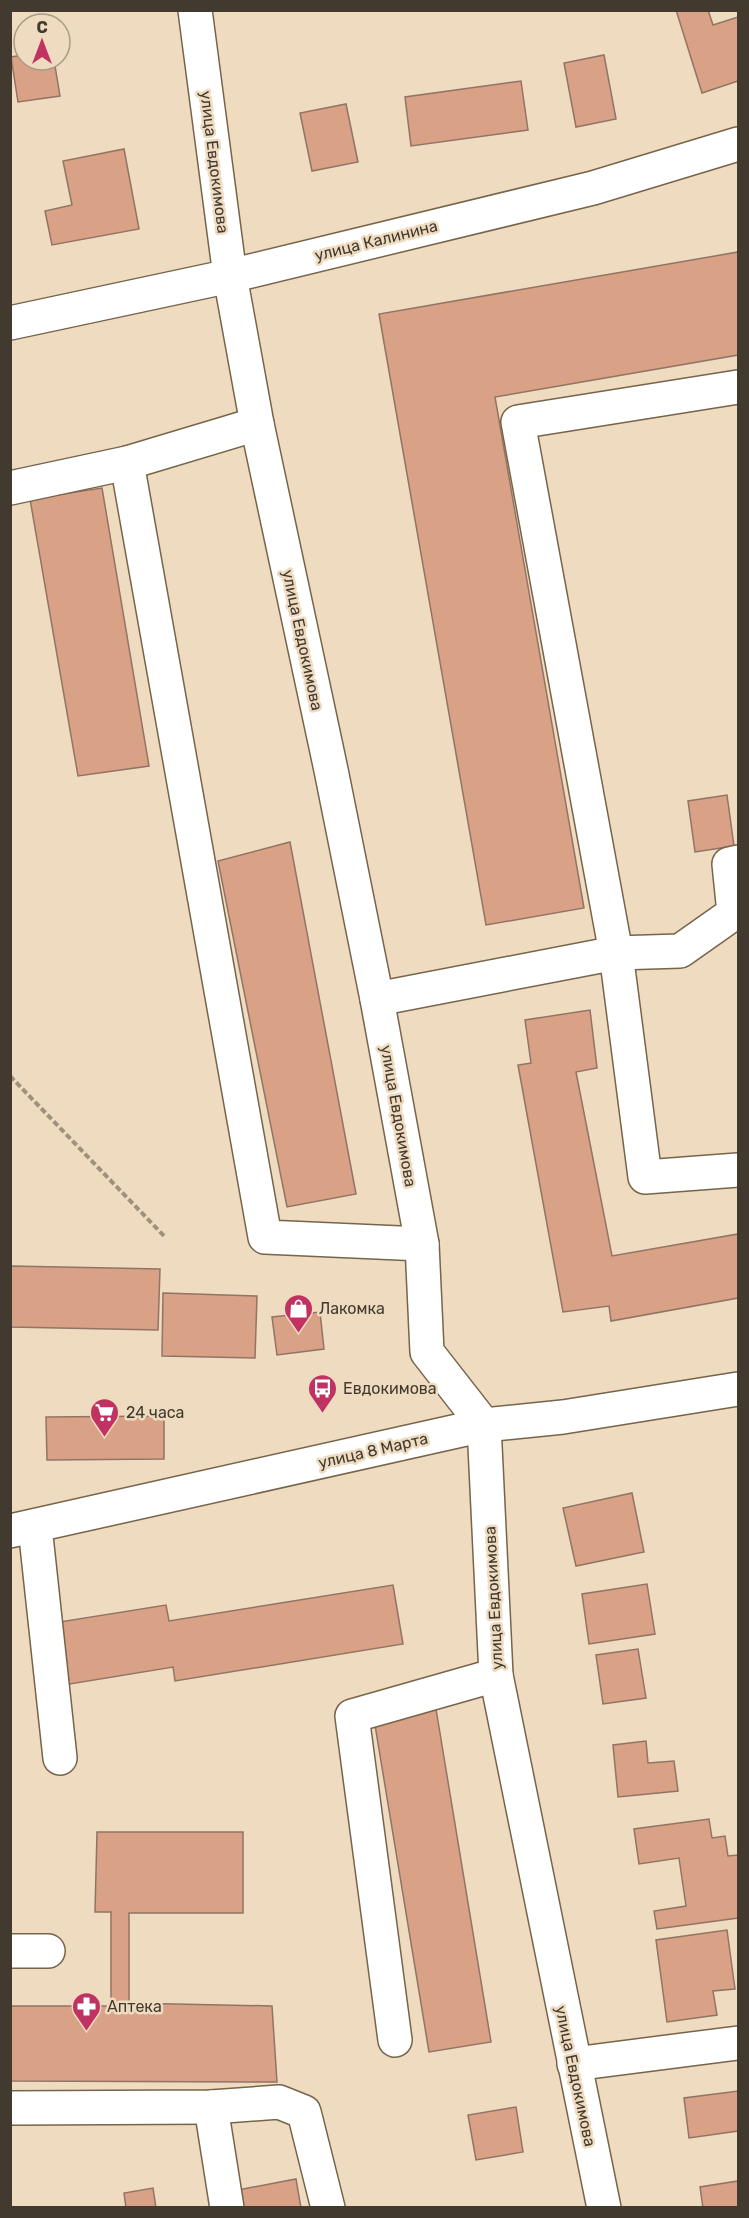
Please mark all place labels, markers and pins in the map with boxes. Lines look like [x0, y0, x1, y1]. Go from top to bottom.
shop icon: Лакомка [282, 1292, 314, 1334]
place label: Лакомка [319, 1299, 385, 1318]
bus stop icon: Евдокимова [306, 1372, 338, 1414]
place label: Евдокимова [343, 1379, 437, 1398]
supermarket icon: 24 часа [89, 1396, 121, 1438]
place label: 24 часа [126, 1403, 184, 1422]
pharmacy icon: Аптека [70, 1990, 102, 2032]
place label: Аптека [107, 1997, 162, 2016]

